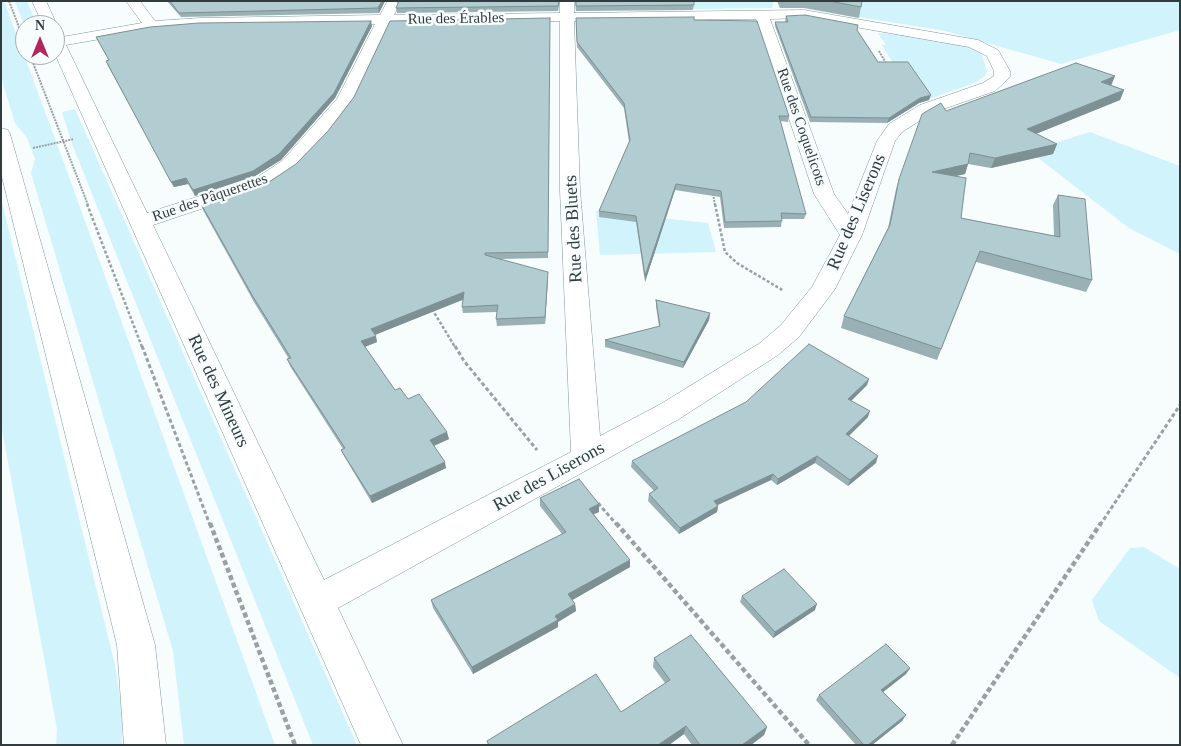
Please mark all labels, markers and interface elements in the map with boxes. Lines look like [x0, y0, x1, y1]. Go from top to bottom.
street label: Rue des Érables [408, 9, 504, 29]
north arrow [15, 15, 65, 65]
text: N [35, 18, 45, 33]
street label: Rue des Coquelicots [772, 66, 830, 188]
street label: Rue des Liserons [823, 151, 891, 273]
street label: Rue des Pâquerettes [150, 170, 270, 226]
street label: Rue des Bluets [560, 175, 588, 283]
street label: Rue des Mineurs [182, 331, 254, 451]
street label: Rue des Liserons [490, 438, 608, 516]

